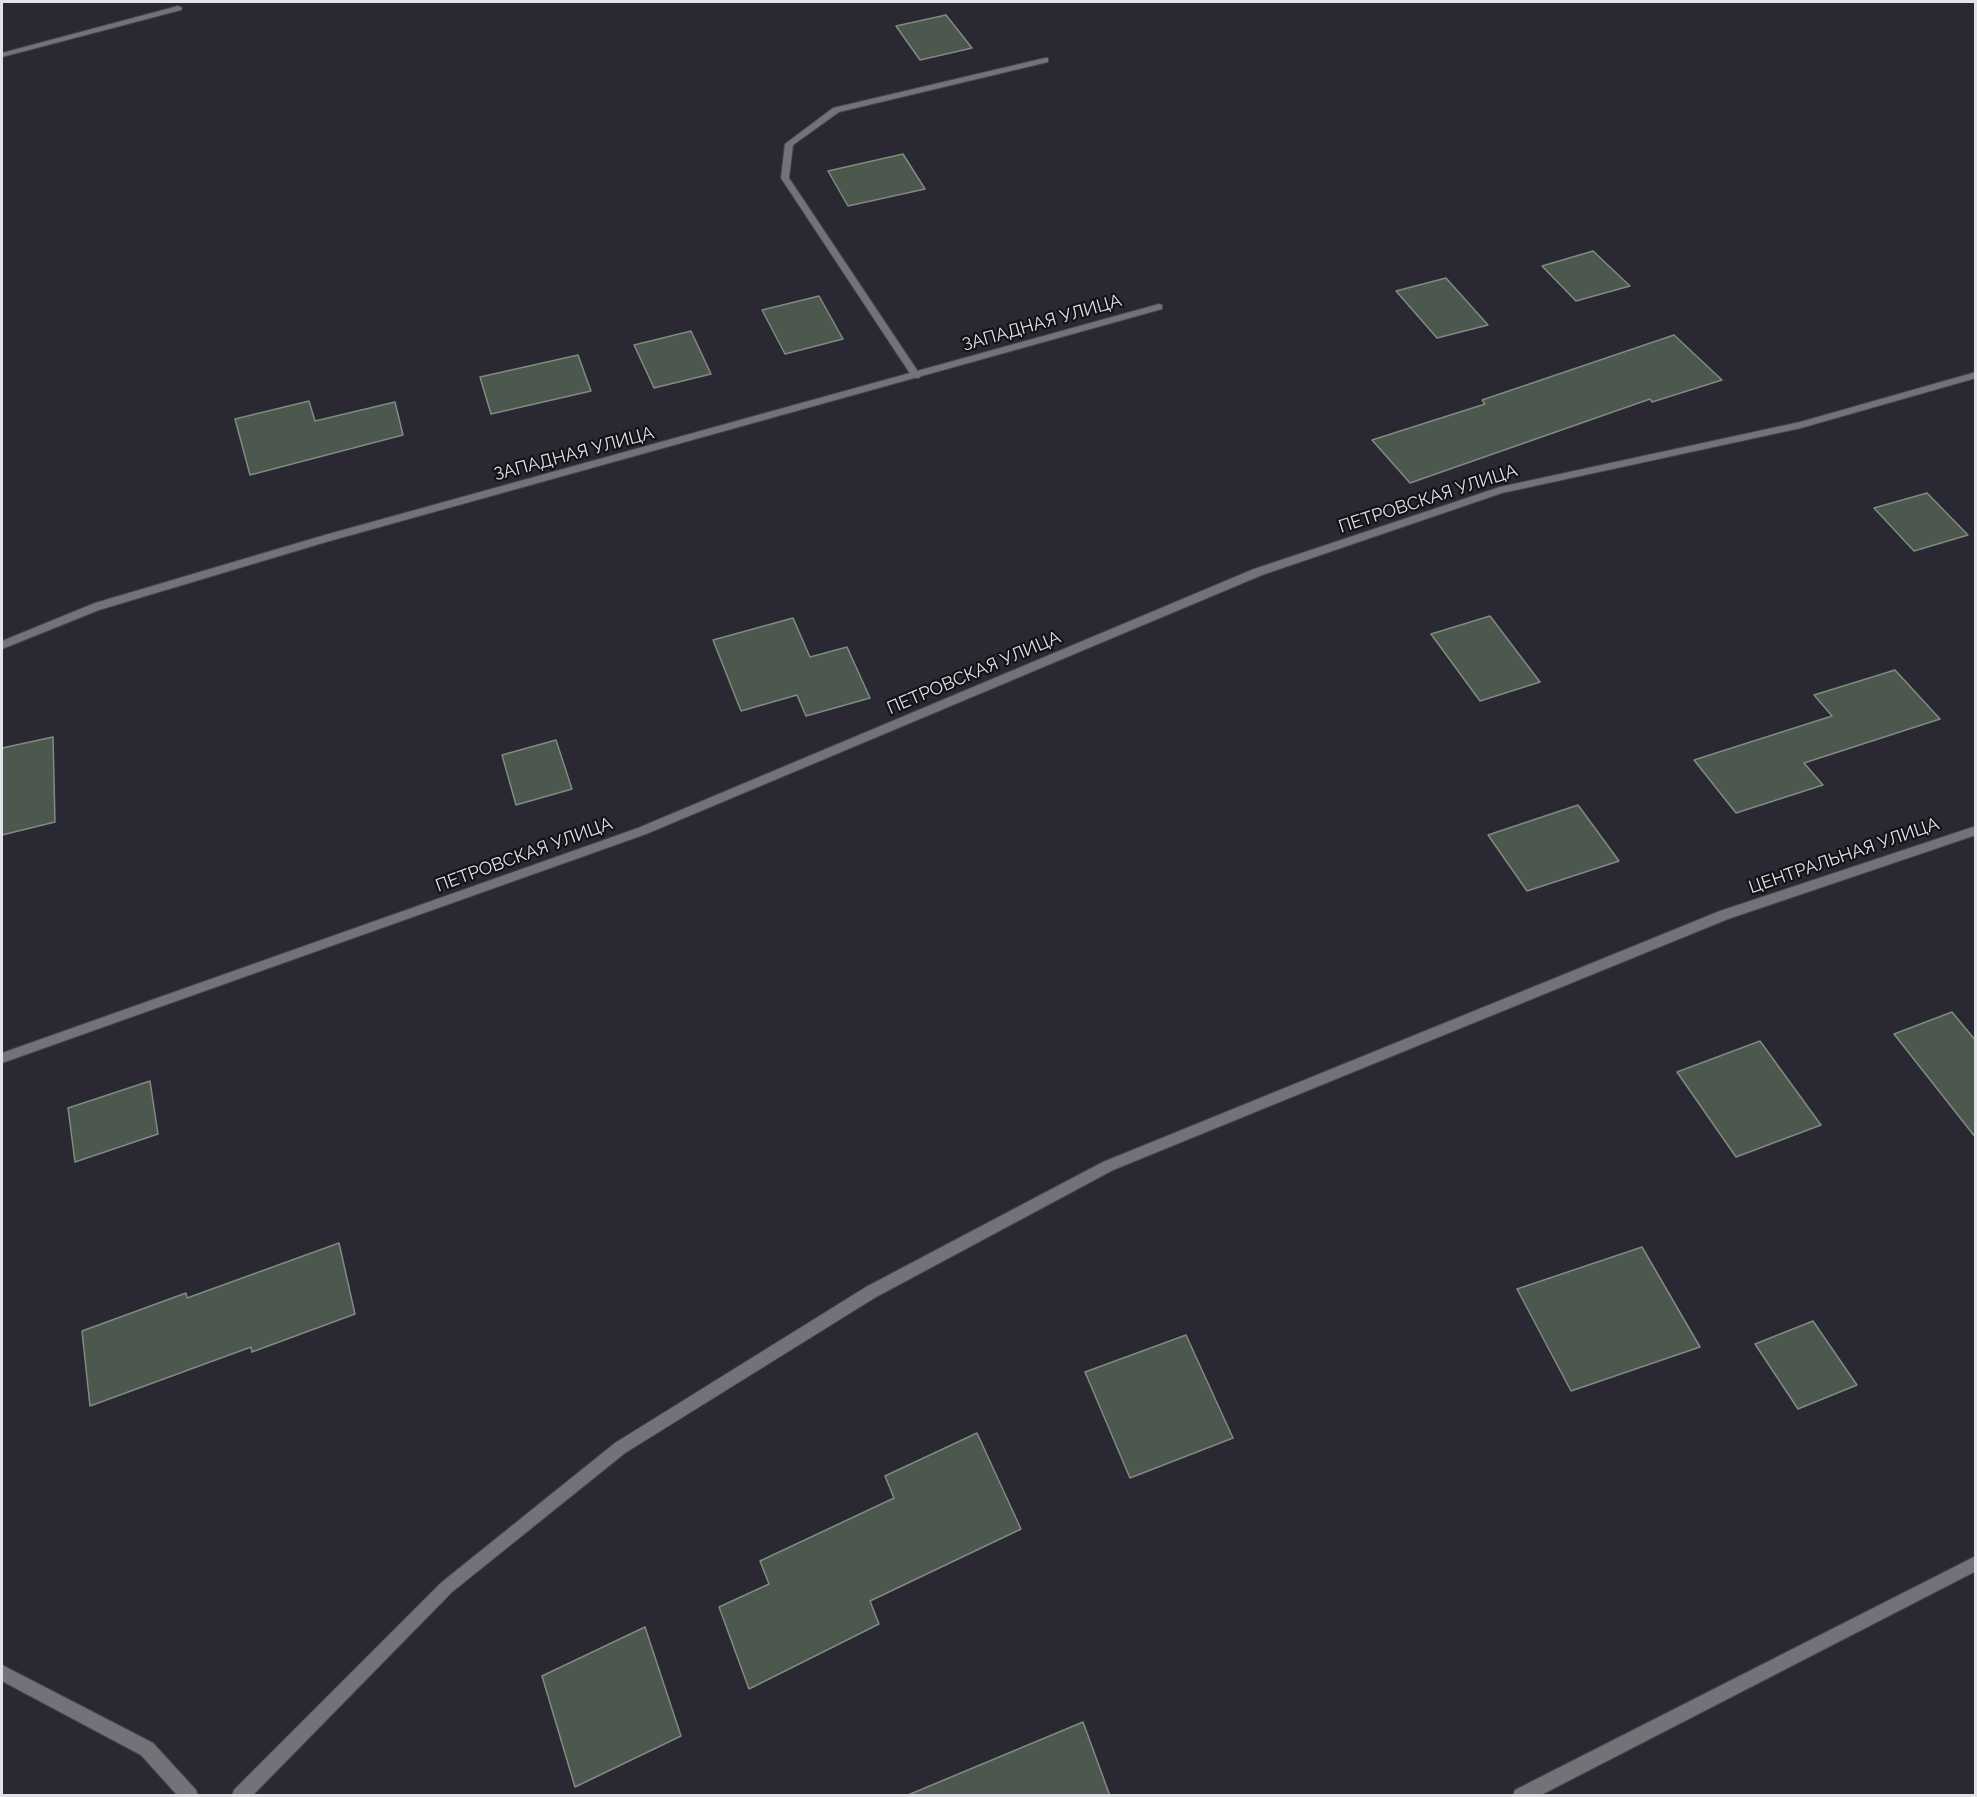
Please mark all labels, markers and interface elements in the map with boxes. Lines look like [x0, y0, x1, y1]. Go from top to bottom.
street label: ЗАПАДНАЯ УЛИЦА [960, 290, 1124, 356]
street label: ЗАПАДНАЯ УЛИЦА [492, 422, 656, 486]
street label: ПЕТРОВСКАЯ УЛИЦА [1336, 460, 1520, 538]
street label: ПЕТРОВСКАЯ УЛИЦА [884, 627, 1064, 719]
street label: ПЕТРОВСКАЯ УЛИЦА [433, 813, 615, 897]
street label: ЦЕНТРАЛЬНАЯ УЛИЦА [1746, 813, 1942, 899]

